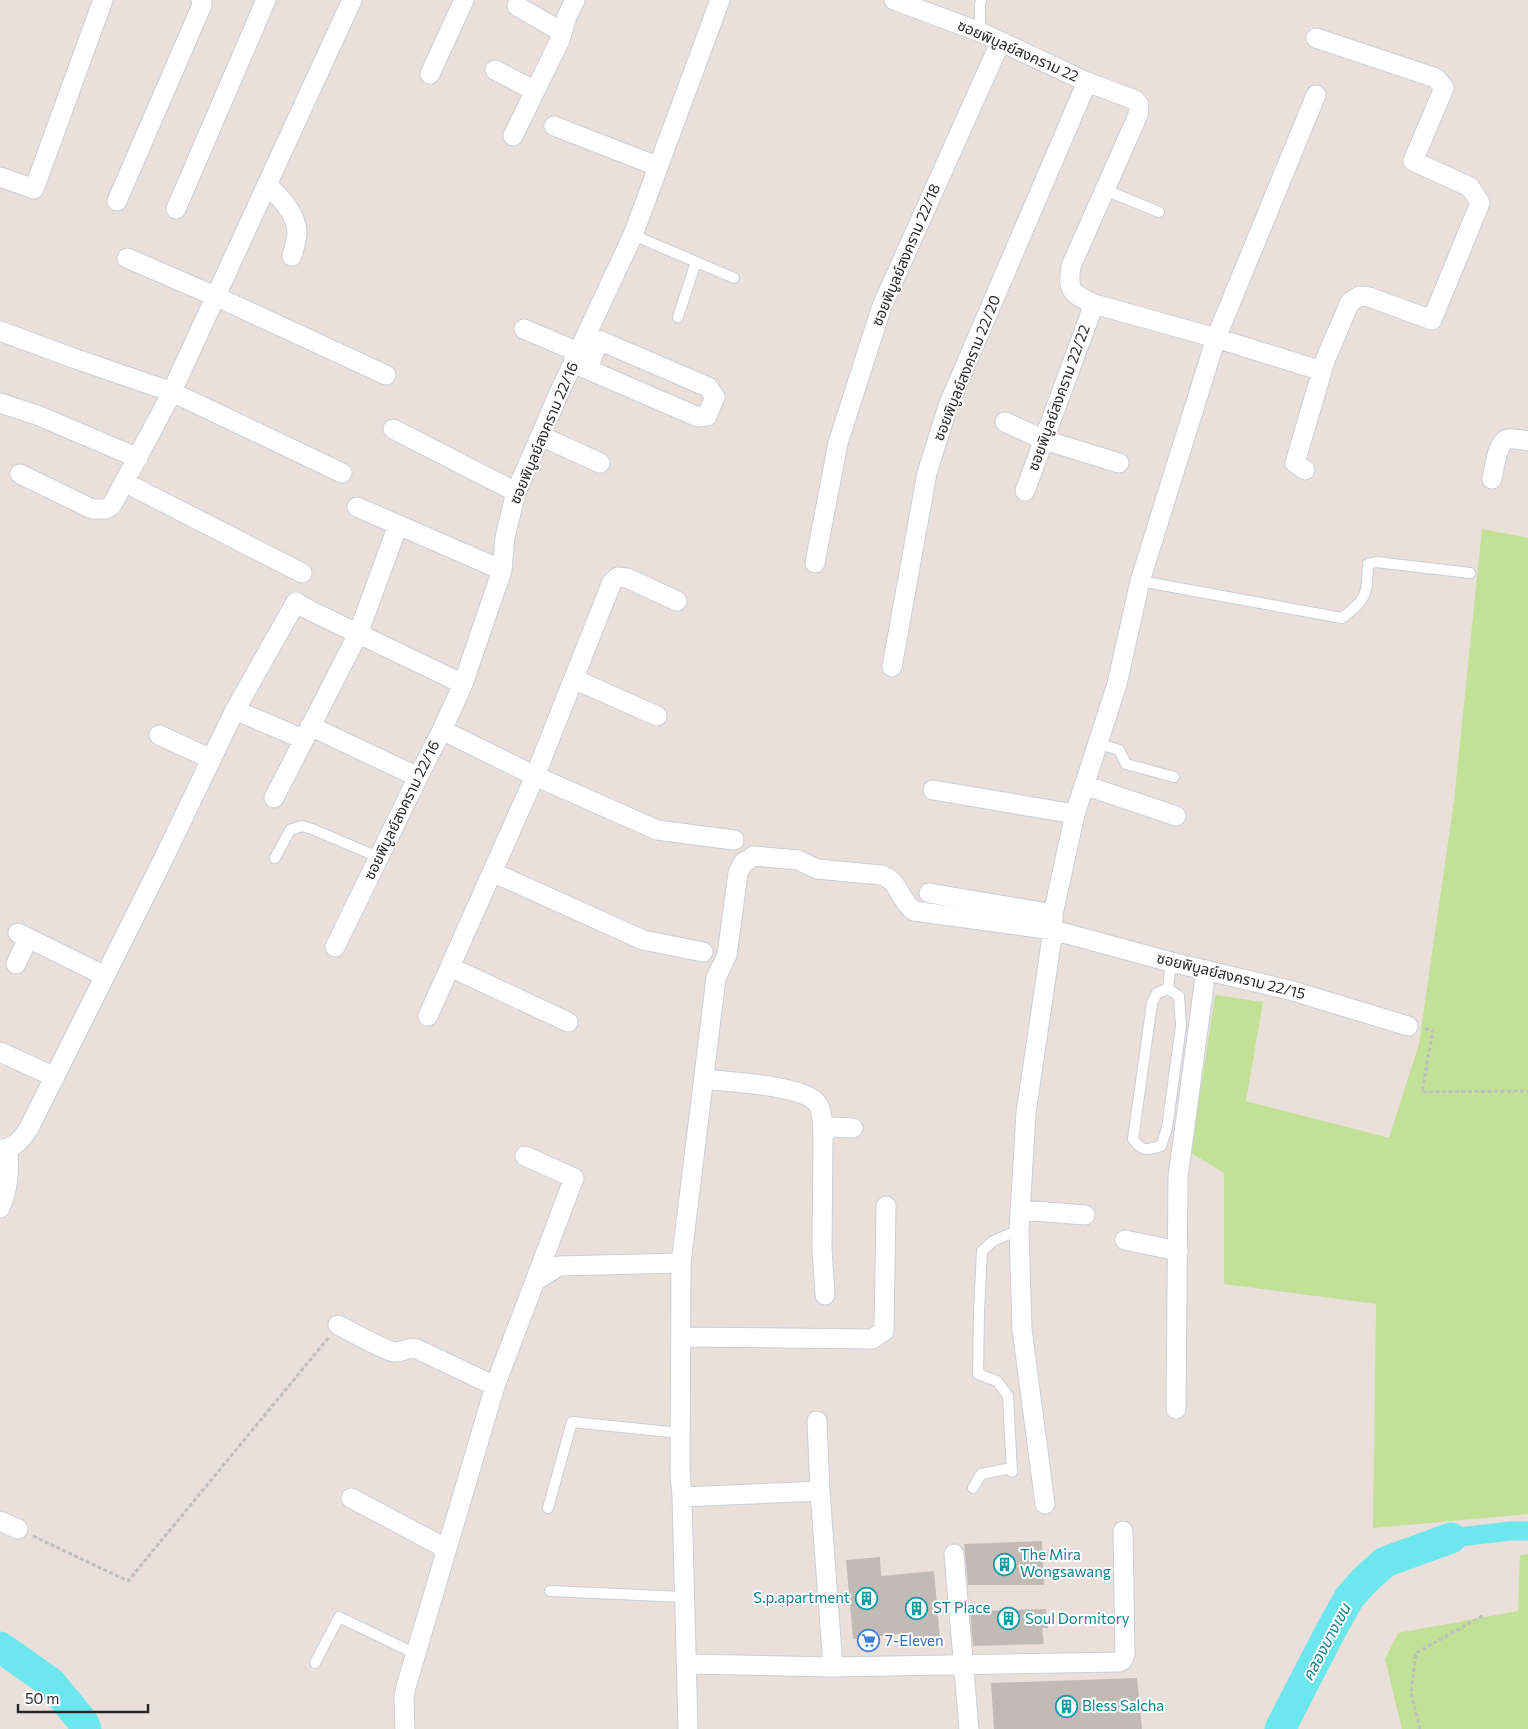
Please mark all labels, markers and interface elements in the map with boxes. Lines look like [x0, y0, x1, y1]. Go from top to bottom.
street label: ซอยพิบูลย์สงคราม 22 [955, 15, 1082, 86]
street label: ซอยพิบูลย์สงคราม 22/18 [867, 181, 944, 329]
street label: ซอยพิบูลย์สงคราม 22/20 [929, 292, 1004, 443]
street label: ซอยพิบูลย์สงคราม 22/22 [1023, 322, 1094, 473]
street label: ซอยพิบูลย์สงคราม 22/16 [505, 359, 582, 507]
street label: ซอยพิบูลย์สงคราม 22/16 [359, 737, 444, 883]
street label: ซอยพิบูลย์สงคราม 22/15 [1155, 948, 1307, 1003]
place label: The Mira Wongsawang [1020, 1545, 1111, 1580]
building icon: The Mira Wongsawang [992, 1552, 1016, 1576]
building icon: S.p.apartment [854, 1586, 878, 1610]
place label: S.p.apartment [753, 1588, 850, 1606]
building icon: ST Place [905, 1596, 929, 1620]
place label: ST Place [933, 1598, 991, 1616]
water label: คลองบางเขน [1297, 1599, 1354, 1684]
building icon: Soul Dormitory [997, 1607, 1021, 1631]
place label: Soul Dormitory [1025, 1609, 1130, 1627]
supermarket icon: 7-Eleven [857, 1629, 881, 1653]
place label: 7-Eleven [885, 1631, 944, 1649]
scale bar [18, 1682, 148, 1714]
text: 50 m [25, 1689, 59, 1707]
building icon: Bless Salcha [1054, 1694, 1078, 1718]
place label: Bless Salcha [1082, 1696, 1164, 1714]

